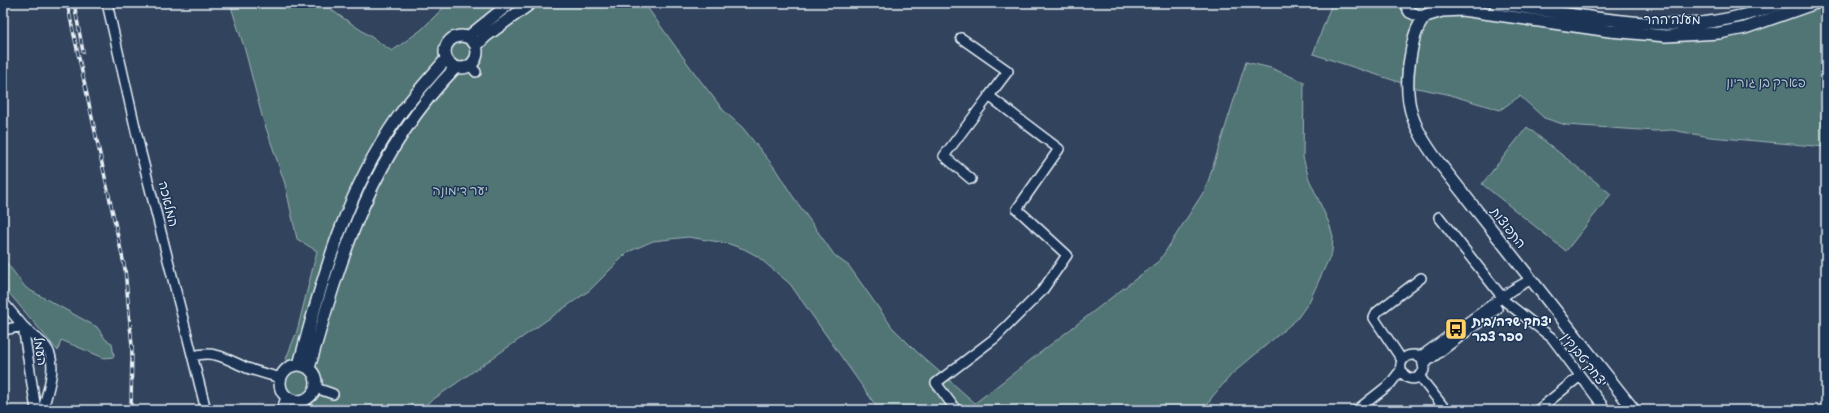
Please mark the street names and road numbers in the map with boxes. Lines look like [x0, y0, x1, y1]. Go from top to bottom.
street label: מעלה ההר [1643, 12, 1701, 28]
street label: המלאכה [155, 180, 181, 228]
street label: התפוצות [1486, 203, 1529, 252]
street label: יצחק טבנקין [1558, 330, 1610, 390]
street label: העמל [30, 335, 50, 367]

